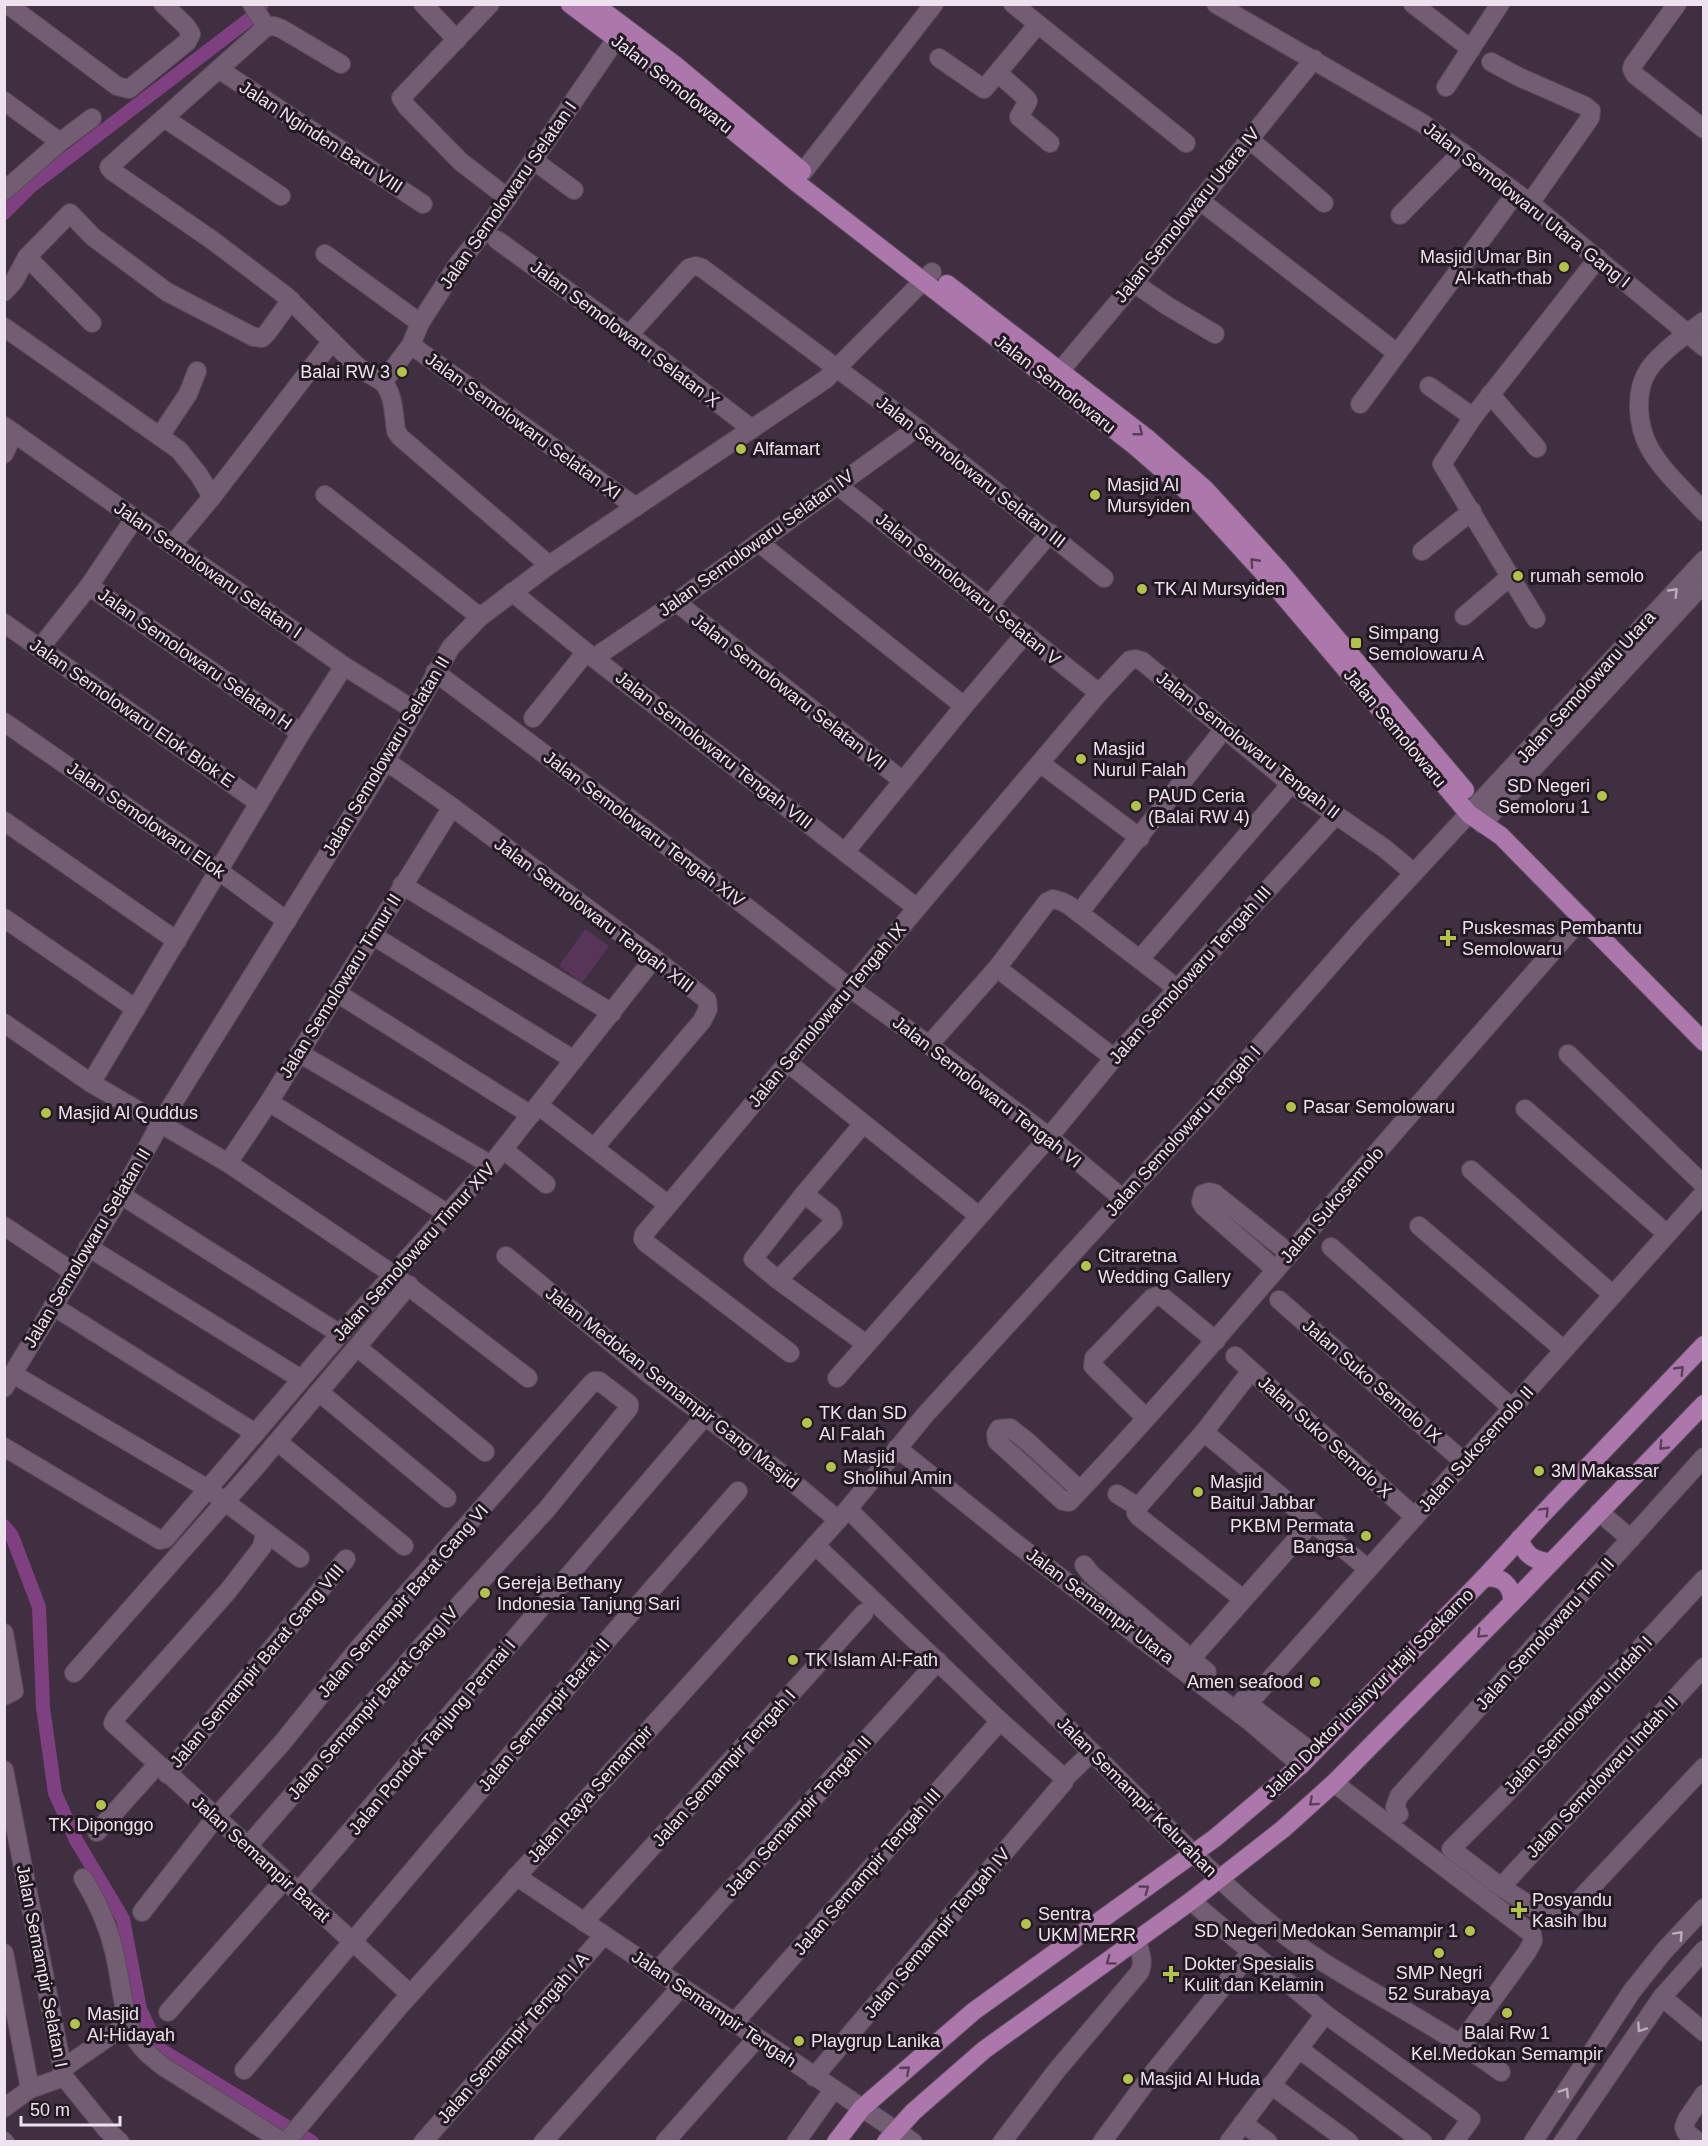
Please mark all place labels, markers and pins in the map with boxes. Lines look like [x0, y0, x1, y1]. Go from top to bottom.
place label: Masjid Umar Bin Al-kath-thab [1420, 247, 1552, 288]
marker: Masjid Umar Bin Al-kath-thab [1557, 260, 1571, 274]
place label: Balai RW 3 [300, 362, 390, 382]
marker: Balai RW 3 [395, 365, 409, 379]
place label: Alfamart [753, 439, 820, 459]
marker: Alfamart [734, 442, 748, 456]
place label: Masjid Al Mursyiden [1107, 475, 1190, 516]
marker: Masjid Al Mursyiden [1088, 488, 1102, 502]
place label: rumah semolo [1530, 566, 1644, 586]
marker: rumah semolo [1511, 569, 1525, 583]
place label: TK Al Mursyiden [1154, 579, 1285, 599]
marker: TK Al Mursyiden [1135, 582, 1149, 596]
place label: Simpang Semolowaru A [1368, 623, 1484, 664]
marker: Simpang Semolowaru A [1349, 636, 1363, 650]
place label: Masjid Nurul Falah [1093, 739, 1186, 780]
marker: Masjid Nurul Falah [1074, 752, 1088, 766]
place label: SD Negeri Semoloru 1 [1498, 776, 1590, 817]
place label: PAUD Ceria (Balai RW 4) [1148, 786, 1250, 827]
marker: SD Negeri Semoloru 1 [1595, 789, 1609, 803]
marker: PAUD Ceria (Balai RW 4) [1129, 799, 1143, 813]
place label: Puskesmas Pembantu Semolowaru [1462, 918, 1642, 959]
marker: Puskesmas Pembantu Semolowaru [1439, 929, 1457, 947]
place label: Pasar Semolowaru [1303, 1097, 1455, 1117]
marker: Pasar Semolowaru [1284, 1100, 1298, 1114]
place label: Masjid Al Quddus [58, 1103, 198, 1123]
marker: Masjid Al Quddus [39, 1106, 53, 1120]
place label: Citraretna Wedding Gallery [1098, 1246, 1231, 1287]
marker: Citraretna Wedding Gallery [1079, 1259, 1093, 1273]
place label: TK dan SD Al Falah [819, 1403, 907, 1444]
marker: TK dan SD Al Falah [800, 1416, 814, 1430]
place label: Masjid Sholihul Amin [843, 1447, 952, 1488]
marker: Masjid Sholihul Amin [824, 1460, 838, 1474]
place label: 3M Makassar [1551, 1461, 1659, 1481]
marker: 3M Makassar [1532, 1464, 1546, 1478]
place label: Masjid Baitul Jabbar [1210, 1472, 1315, 1513]
marker: Masjid Baitul Jabbar [1191, 1485, 1205, 1499]
place label: PKBM Permata Bangsa [1230, 1516, 1355, 1557]
marker: PKBM Permata Bangsa [1359, 1529, 1373, 1543]
place label: Gereja Bethany Indonesia Tanjung Sari [497, 1573, 680, 1614]
marker: Gereja Bethany Indonesia Tanjung Sari [478, 1586, 492, 1600]
place label: TK Islam Al-Fath [805, 1650, 938, 1670]
marker: TK Islam Al-Fath [786, 1653, 800, 1667]
place label: Amen seafood [1187, 1672, 1303, 1692]
marker: Amen seafood [1308, 1675, 1322, 1689]
marker: TK Diponggo [94, 1798, 108, 1812]
place label: TK Diponggo [48, 1815, 154, 1835]
place label: Posyandu Kasih Ibu [1532, 1890, 1612, 1931]
marker: Posyandu Kasih Ibu [1510, 1901, 1528, 1919]
place label: Sentra UKM MERR [1038, 1904, 1136, 1945]
marker: Sentra UKM MERR [1019, 1917, 1033, 1931]
place label: SD Negeri Medokan Semampir 1 [1194, 1921, 1458, 1941]
marker: SD Negeri Medokan Semampir 1 [1463, 1924, 1477, 1938]
marker: SMP Negri 52 Surabaya [1432, 1946, 1446, 1960]
place label: Dokter Spesialis Kulit dan Kelamin [1184, 1954, 1324, 1995]
place label: SMP Negri 52 Surabaya [1388, 1963, 1491, 2004]
marker: Dokter Spesialis Kulit dan Kelamin [1162, 1965, 1180, 1983]
place label: Masjid Al-Hidayah [87, 2004, 175, 2045]
marker: Balai Rw 1 Kel.Medokan Semampir [1500, 2006, 1514, 2020]
marker: Masjid Al-Hidayah [68, 2017, 82, 2031]
place label: Balai Rw 1 Kel.Medokan Semampir [1411, 2023, 1603, 2064]
place label: Playgrup Lanika [811, 2031, 941, 2051]
marker: Playgrup Lanika [792, 2034, 806, 2048]
place label: Masjid Al Huda [1140, 2069, 1261, 2089]
marker: Masjid Al Huda [1121, 2072, 1135, 2086]

